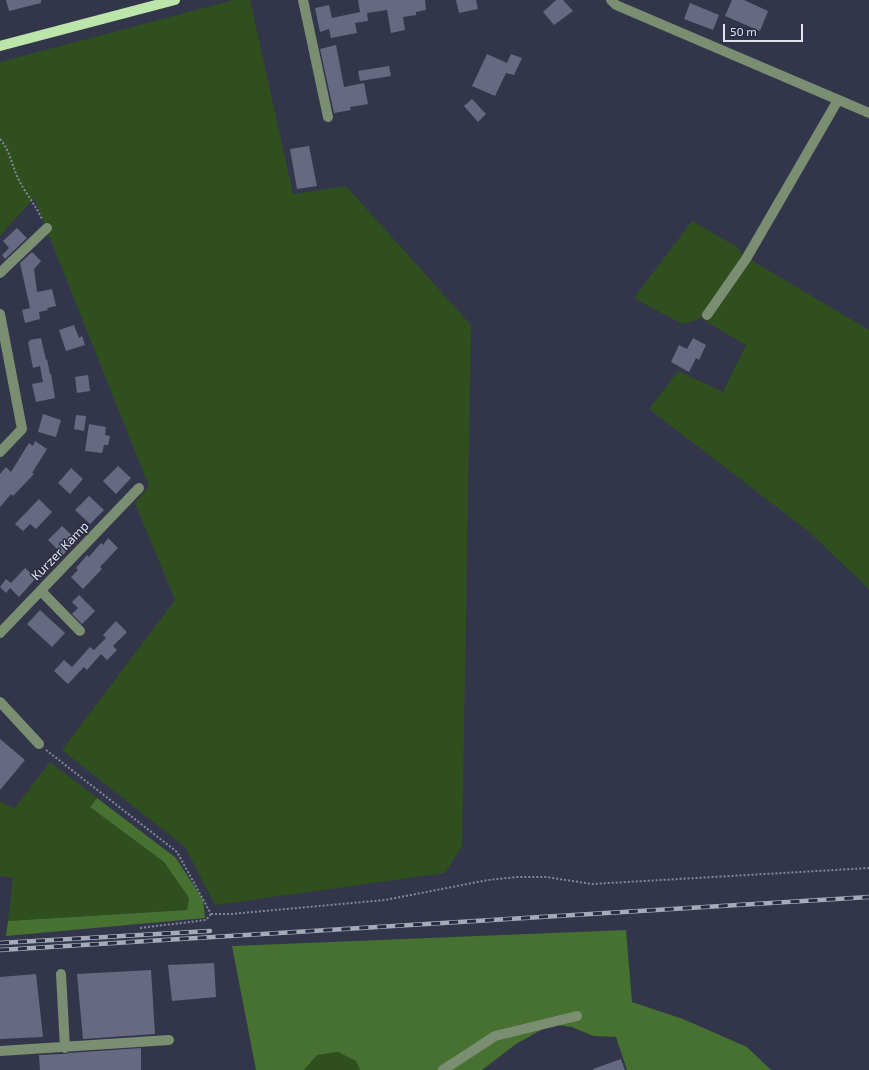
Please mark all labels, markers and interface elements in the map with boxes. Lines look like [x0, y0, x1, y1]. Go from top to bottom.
scale bar [725, 16, 805, 42]
text: 50 m [730, 24, 757, 38]
street label: Kurzer Kamp [28, 518, 92, 584]

